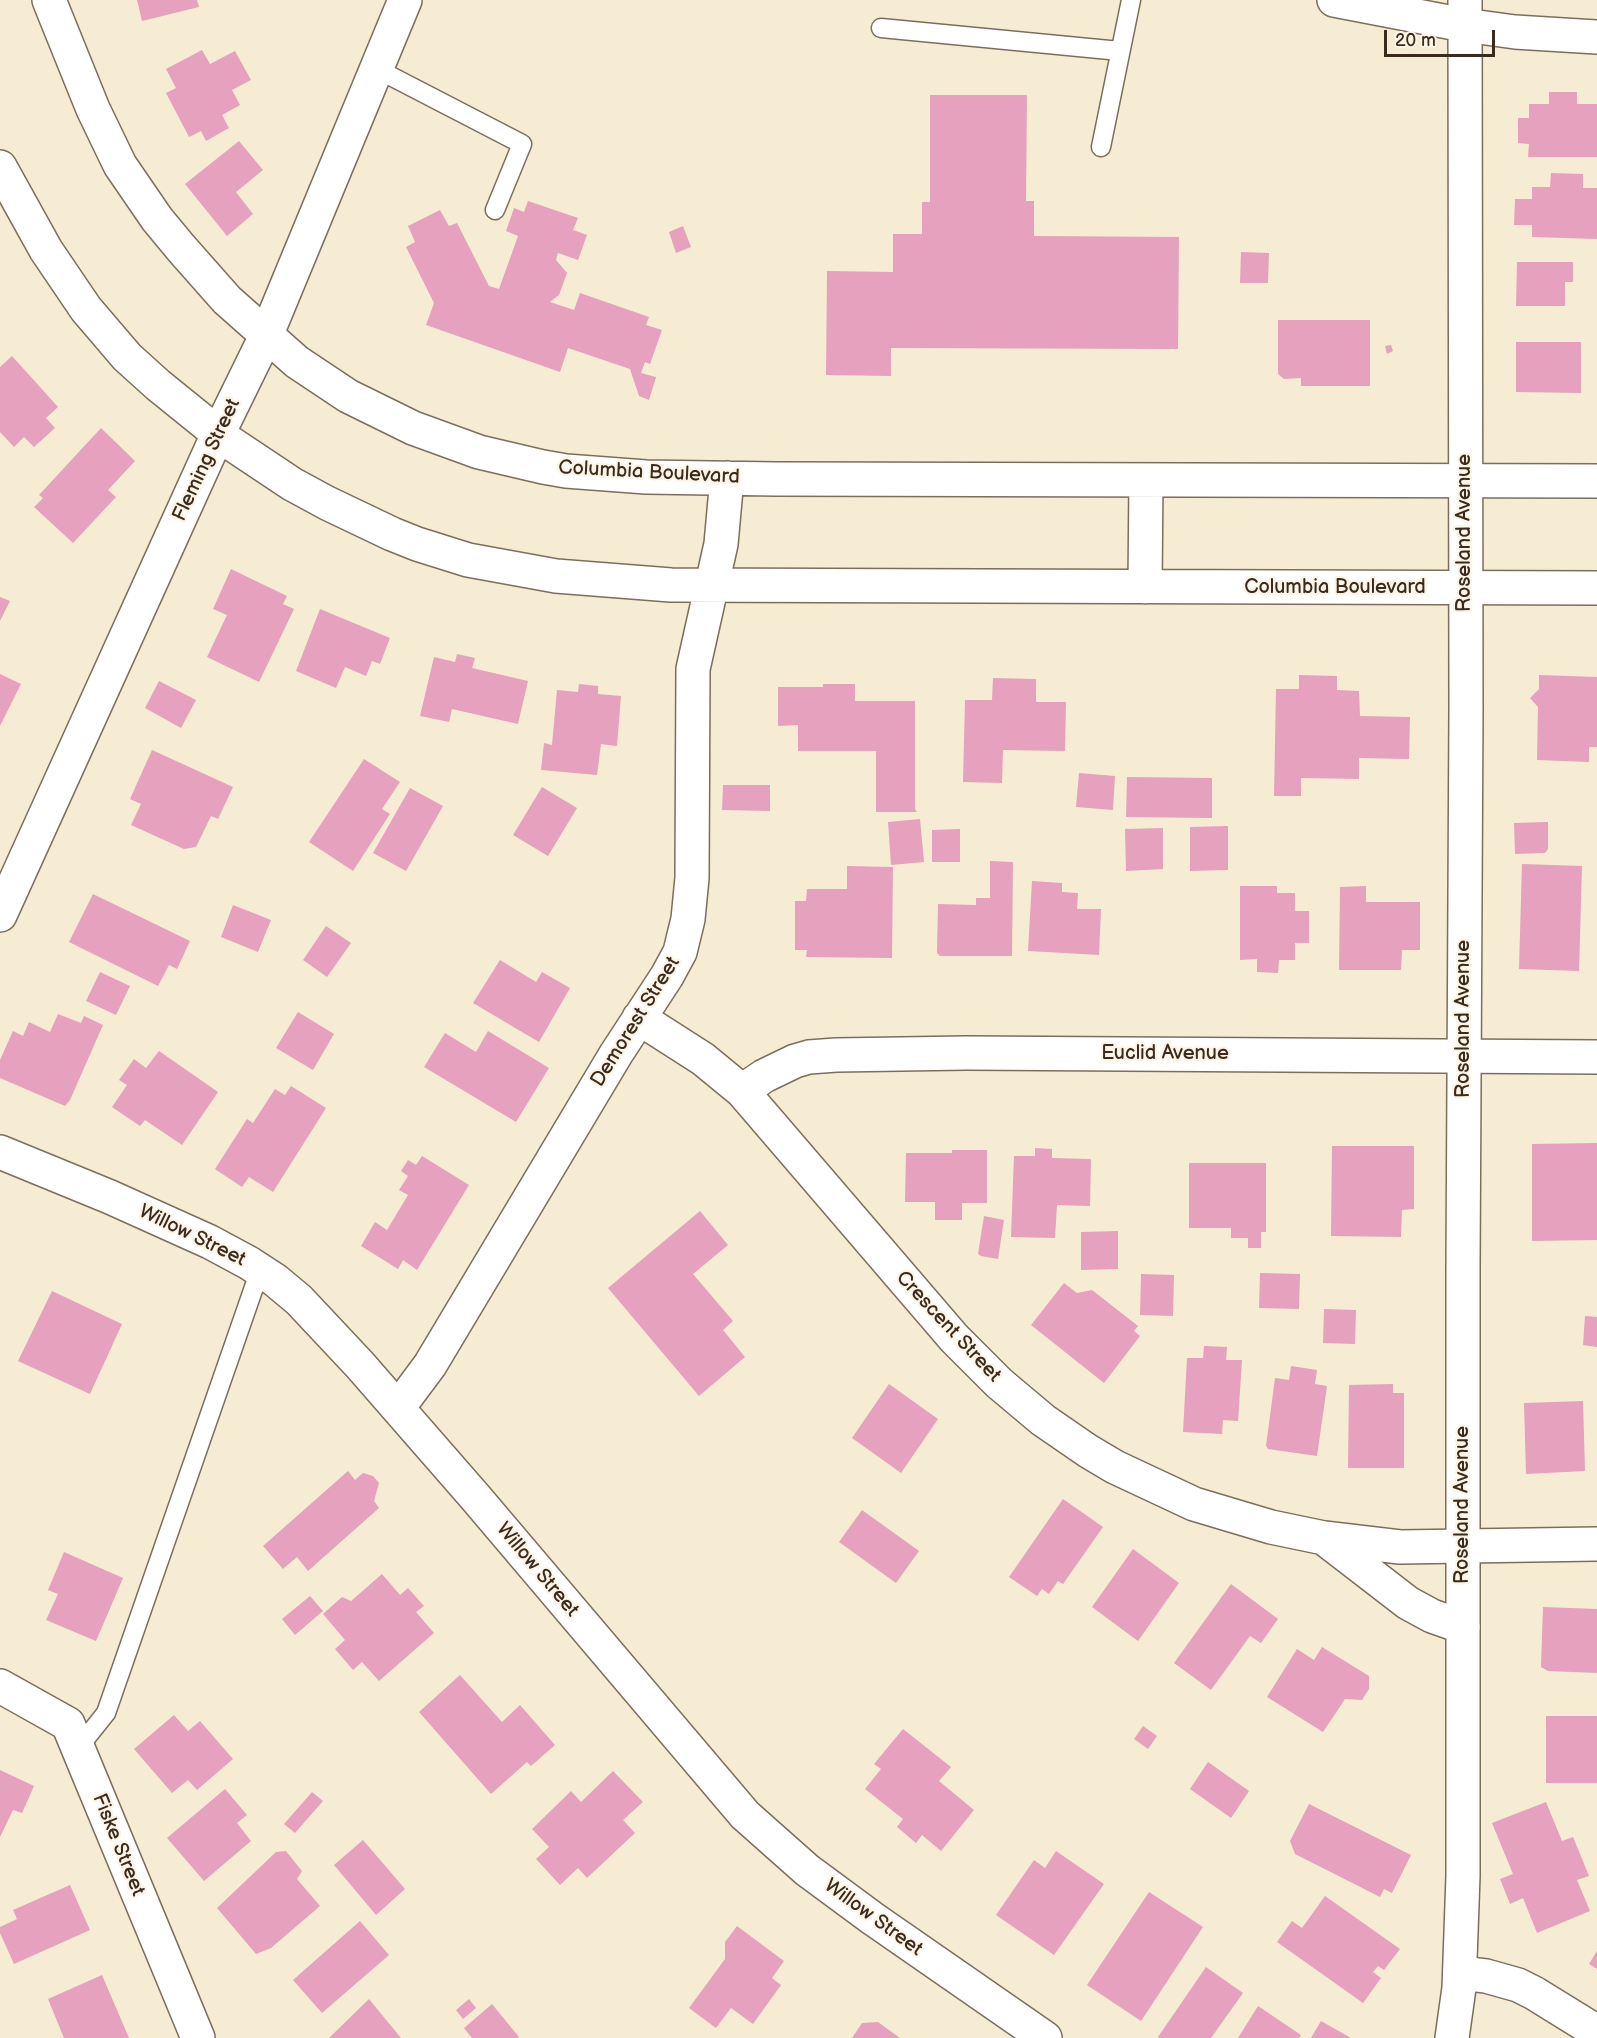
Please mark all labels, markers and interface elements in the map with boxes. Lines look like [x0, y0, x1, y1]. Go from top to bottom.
scale bar [1387, 18, 1498, 56]
text: 20 m [1395, 30, 1436, 51]
street label: Fleming Street [168, 395, 246, 525]
street label: Roseland Avenue [1453, 454, 1477, 612]
street label: Columbia Boulevard [558, 456, 740, 490]
street label: Columbia Boulevard [1244, 576, 1426, 600]
street label: Roseland Avenue [1452, 940, 1476, 1098]
street label: Demorest Street [586, 952, 686, 1092]
street label: Euclid Avenue [1101, 1042, 1229, 1066]
street label: Willow Street [135, 1200, 249, 1272]
street label: Crescent Street [890, 1267, 1006, 1387]
street label: Roseland Avenue [1451, 1426, 1475, 1584]
street label: Willow Street [491, 1518, 583, 1622]
street label: Fiske Street [87, 1790, 149, 1900]
street label: Willow Street [819, 1874, 927, 1962]

